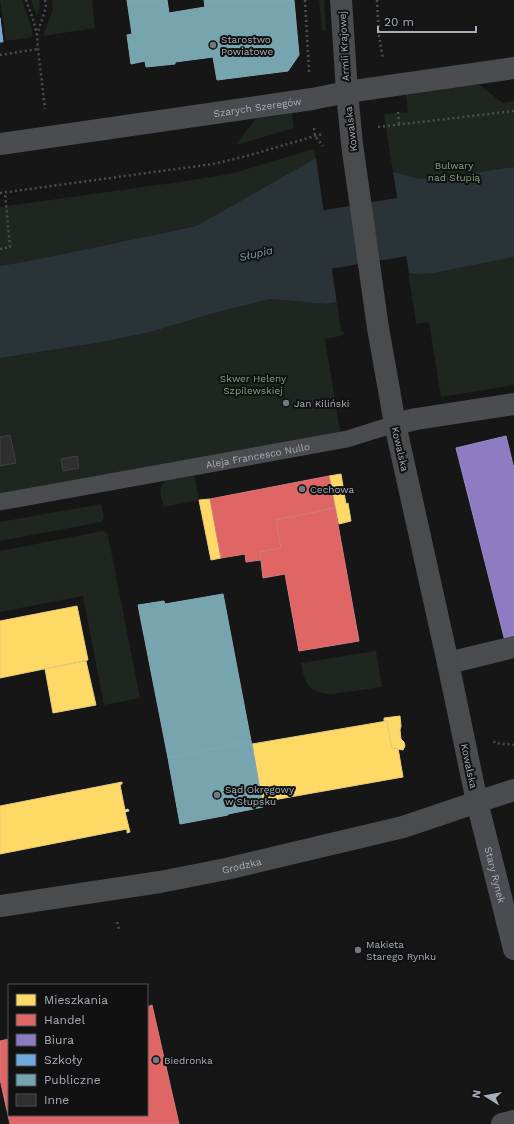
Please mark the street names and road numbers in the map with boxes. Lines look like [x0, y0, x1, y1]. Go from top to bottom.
street label: Armii Krajowej [337, 11, 351, 81]
street label: Szarych Szeregów [213, 95, 303, 119]
street label: Kowalska [343, 105, 359, 152]
street label: Kowalska [390, 426, 411, 473]
street label: Aleja Francesco Nullo [205, 440, 311, 470]
street label: Kowalska [459, 743, 479, 790]
street label: Stary Rynek [483, 845, 508, 905]
street label: Grodzka [221, 855, 263, 875]

